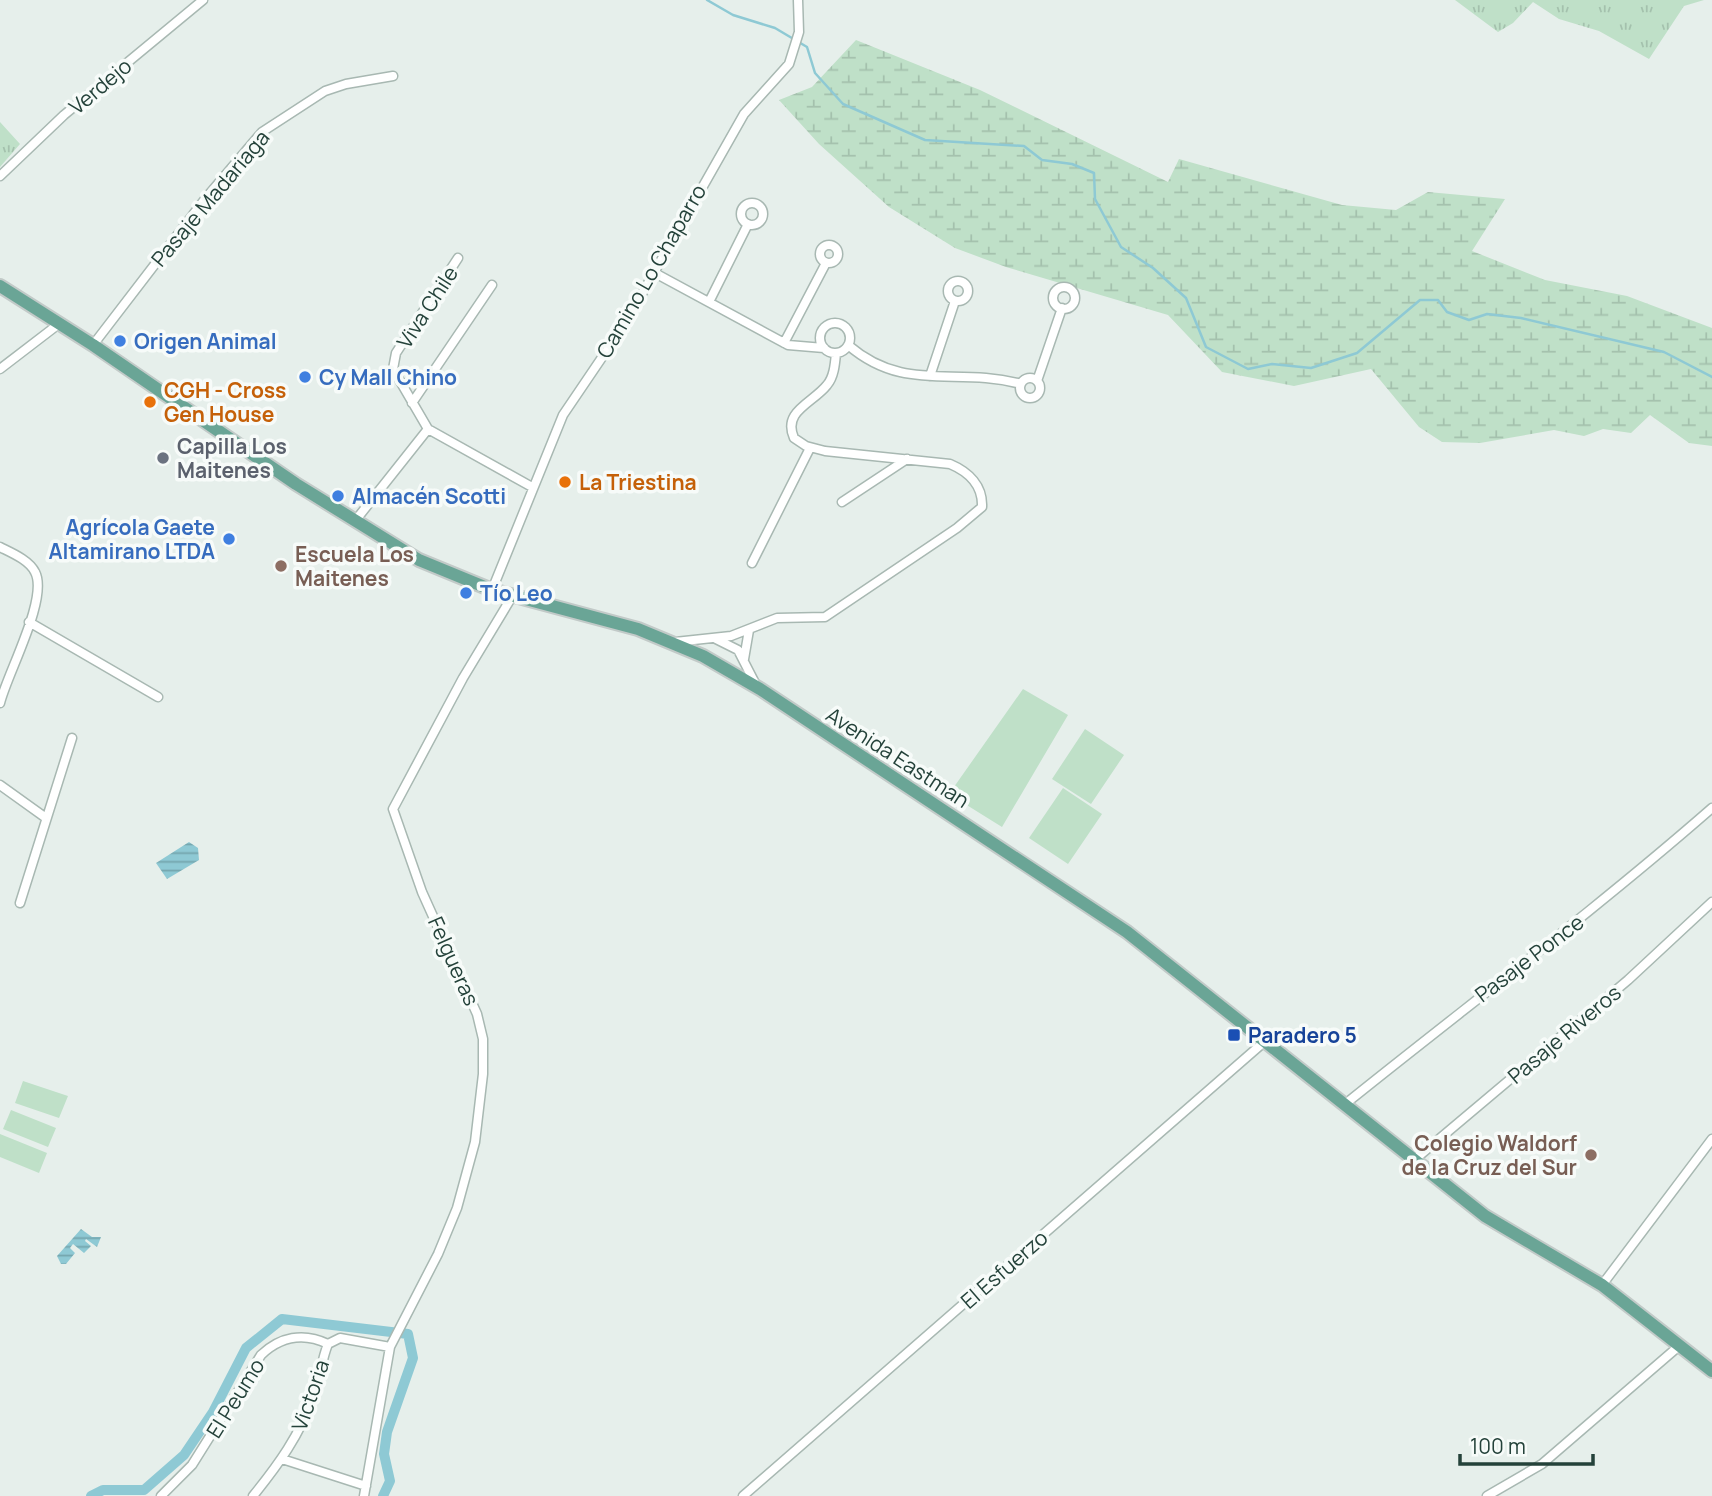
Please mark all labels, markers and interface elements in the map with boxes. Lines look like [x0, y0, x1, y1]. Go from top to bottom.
street label: Verdejo [63, 52, 137, 120]
street label: Pasaje Madariaga [145, 124, 275, 272]
street label: Camino Lo Chaparro [590, 179, 712, 363]
street label: Viva Chile [390, 261, 464, 353]
place label: Origen Animal [134, 327, 277, 355]
marker: Origen Animal [112, 333, 128, 349]
place label: Cy Mall Chino [319, 363, 457, 391]
marker: Cy Mall Chino [297, 369, 313, 385]
place label: CGH - Cross Gen House [164, 376, 286, 428]
marker: CGH - Cross Gen House [142, 394, 158, 410]
place label: Capilla Los Maitenes [177, 432, 287, 484]
marker: Capilla Los Maitenes [155, 450, 171, 466]
place label: La Triestina [579, 468, 697, 496]
marker: La Triestina [557, 474, 573, 490]
place label: Almacén Scotti [352, 482, 506, 510]
marker: Almacén Scotti [330, 488, 346, 504]
place label: Agrícola Gaete Altamirano LTDA [49, 513, 215, 565]
marker: Agrícola Gaete Altamirano LTDA [221, 531, 237, 547]
place label: Escuela Los Maitenes [295, 540, 414, 592]
marker: Escuela Los Maitenes [273, 558, 289, 574]
place label: Tío Leo [480, 579, 553, 607]
marker: Tío Leo [458, 585, 474, 601]
street label: Avenida Eastman [821, 700, 975, 814]
street label: Pasaje Ponce [1469, 908, 1589, 1008]
street label: Felgueras [422, 912, 486, 1010]
street label: Pasaje Riveros [1502, 978, 1626, 1090]
place label: Paradero 5 [1248, 1021, 1357, 1049]
marker: Paradero 5 [1226, 1027, 1242, 1043]
place label: Colegio Waldorf de la Cruz del Sur [1402, 1129, 1577, 1181]
marker: Colegio Waldorf de la Cruz del Sur [1583, 1147, 1599, 1163]
street label: El Esfuerzo [955, 1223, 1053, 1315]
street label: El Peumo [200, 1353, 270, 1443]
street label: Victoria [285, 1356, 335, 1434]
scale bar [1460, 1422, 1593, 1466]
text: 100 m [1470, 1432, 1526, 1460]

